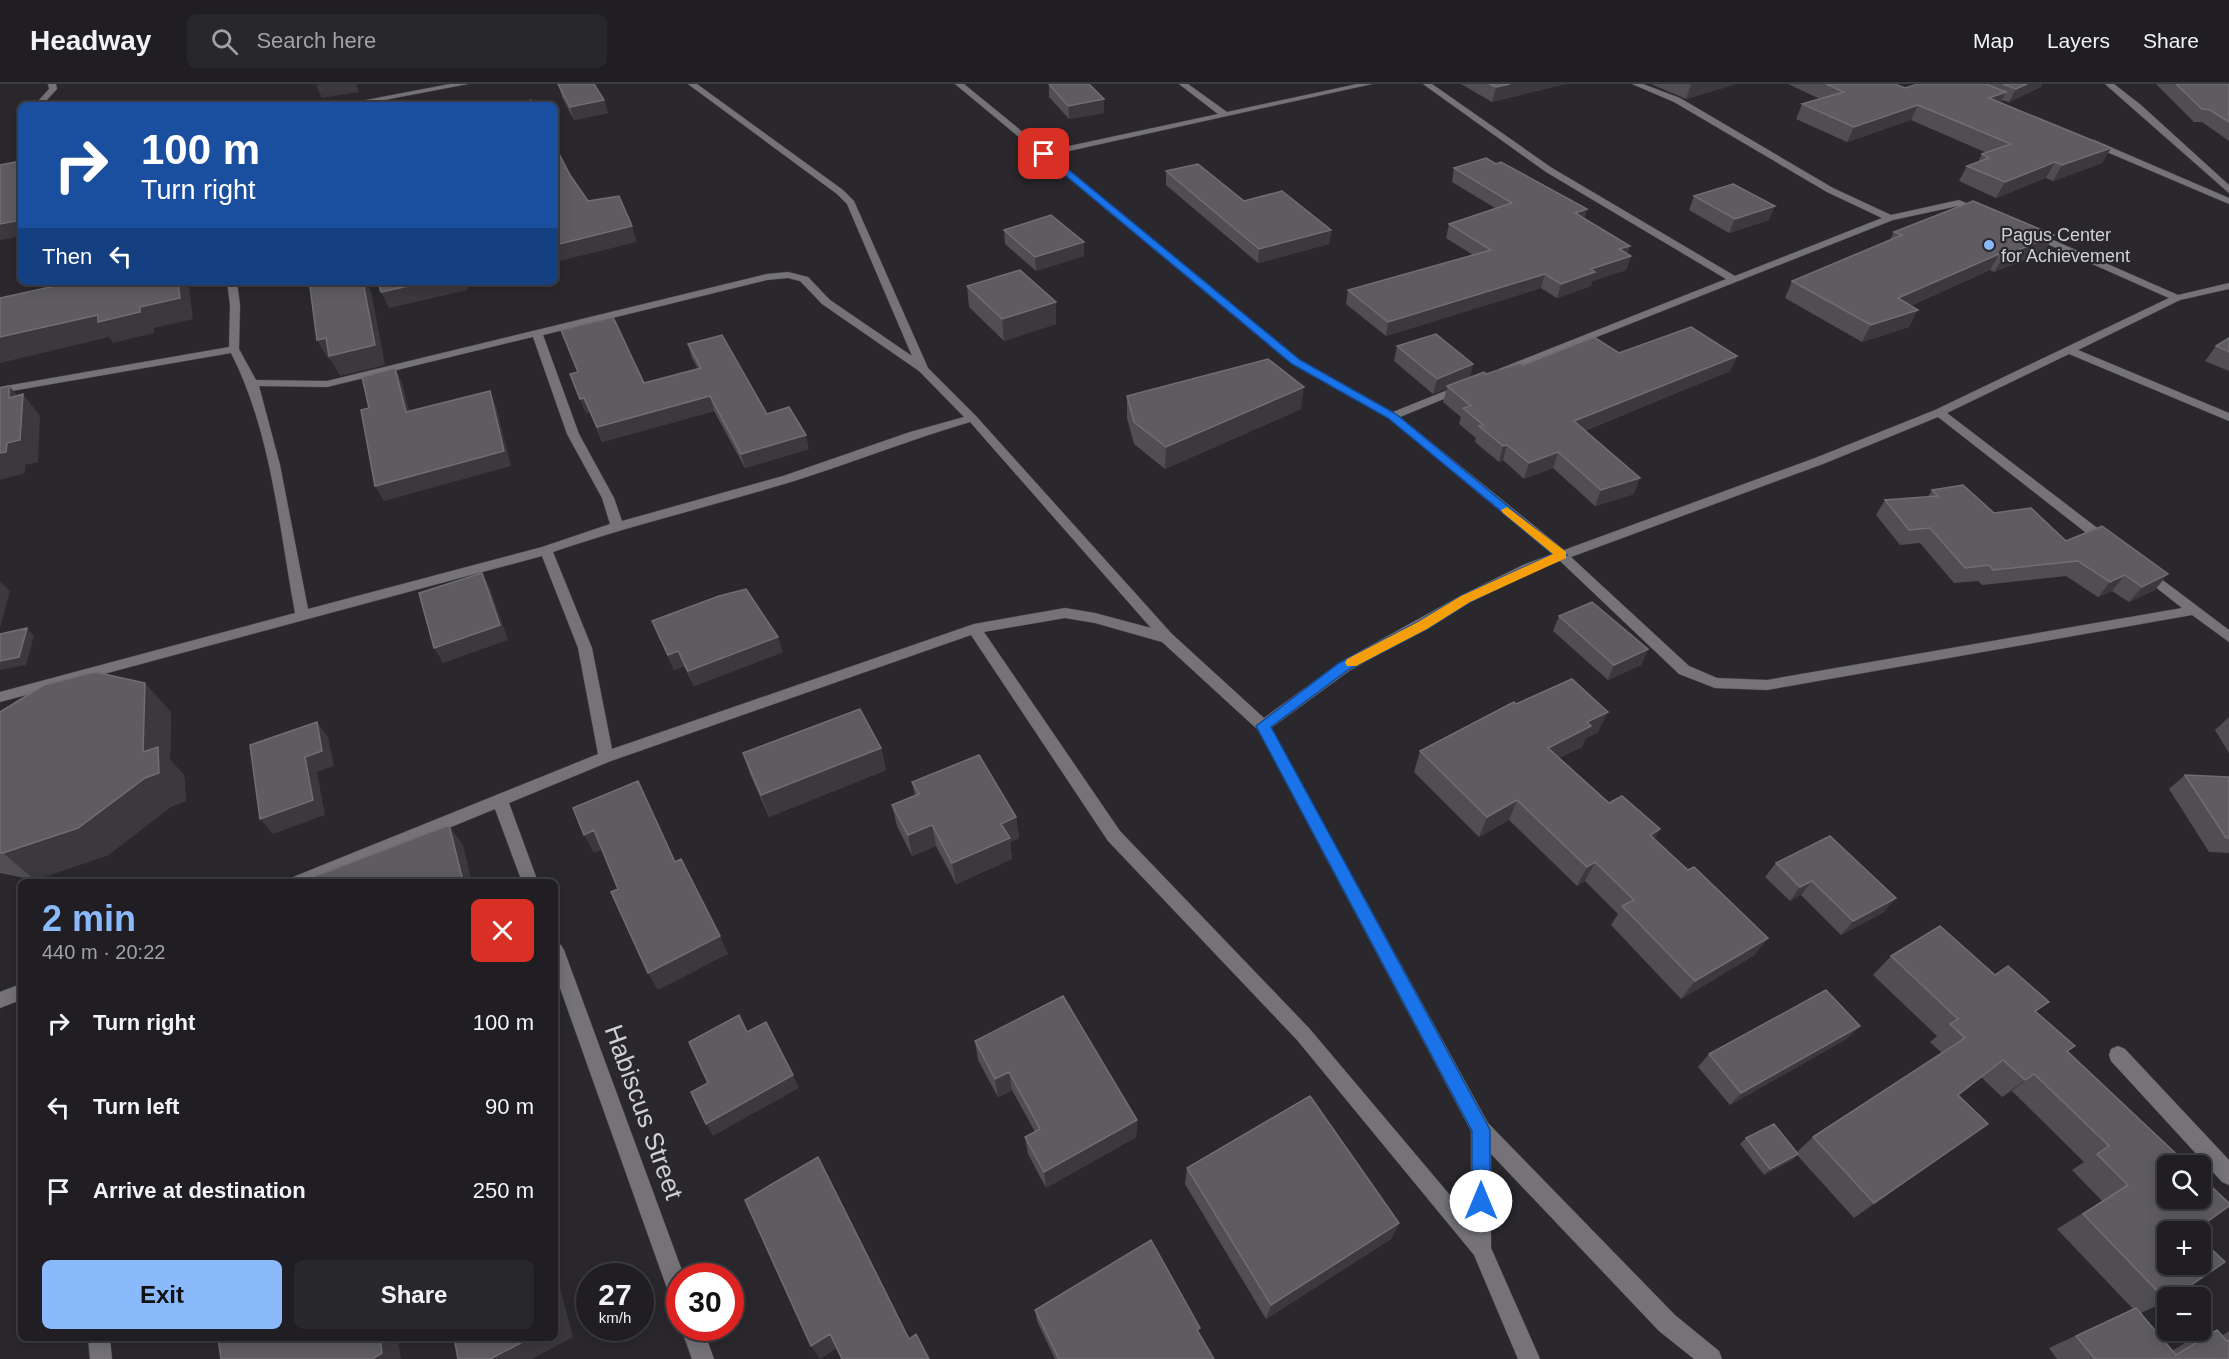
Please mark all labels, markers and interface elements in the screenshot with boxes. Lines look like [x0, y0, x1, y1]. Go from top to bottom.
search box [187, 14, 607, 68]
text: Headway [30, 25, 151, 56]
icon: search [208, 25, 241, 58]
text: Search here [256, 28, 376, 53]
text: Map [1973, 29, 2014, 52]
text: Layers [2047, 29, 2110, 52]
text: Share [2143, 29, 2199, 52]
icon: right [42, 126, 120, 204]
text: 100 m [141, 126, 260, 173]
pin [1018, 128, 1069, 179]
icon: arrive [1027, 137, 1060, 170]
text: Turn right [141, 175, 256, 205]
place label: Pagus Center for Achievement [2001, 225, 2130, 266]
marker: Pagus Center for Achievement [1982, 238, 1996, 252]
icon: left [104, 240, 137, 273]
text: Then [42, 244, 92, 269]
text: 2 min [42, 898, 136, 939]
button: close [471, 899, 534, 962]
text: 440 m · 20:22 [42, 941, 165, 963]
icon: right [42, 1007, 75, 1040]
text: Turn right [93, 1010, 195, 1035]
text: 100 m [473, 1010, 534, 1035]
street label: Habiscus Street [599, 1021, 690, 1204]
icon: left [42, 1091, 75, 1124]
text: Turn left [93, 1094, 179, 1119]
text: 90 m [485, 1094, 534, 1119]
map controls [2157, 1155, 2211, 1341]
button: search [2157, 1155, 2211, 1209]
position arrow [1449, 1169, 1513, 1233]
icon: arrive [42, 1175, 75, 1208]
text: Arrive at destination [93, 1178, 306, 1203]
text: 250 m [473, 1178, 534, 1203]
button: + [2157, 1221, 2211, 1275]
button: Exit [42, 1260, 282, 1329]
button: Share [294, 1260, 534, 1329]
speed limit sign: 30 [666, 1263, 744, 1341]
text: 27 [598, 1278, 632, 1311]
button: − [2157, 1287, 2211, 1341]
text: km/h [599, 1309, 631, 1326]

